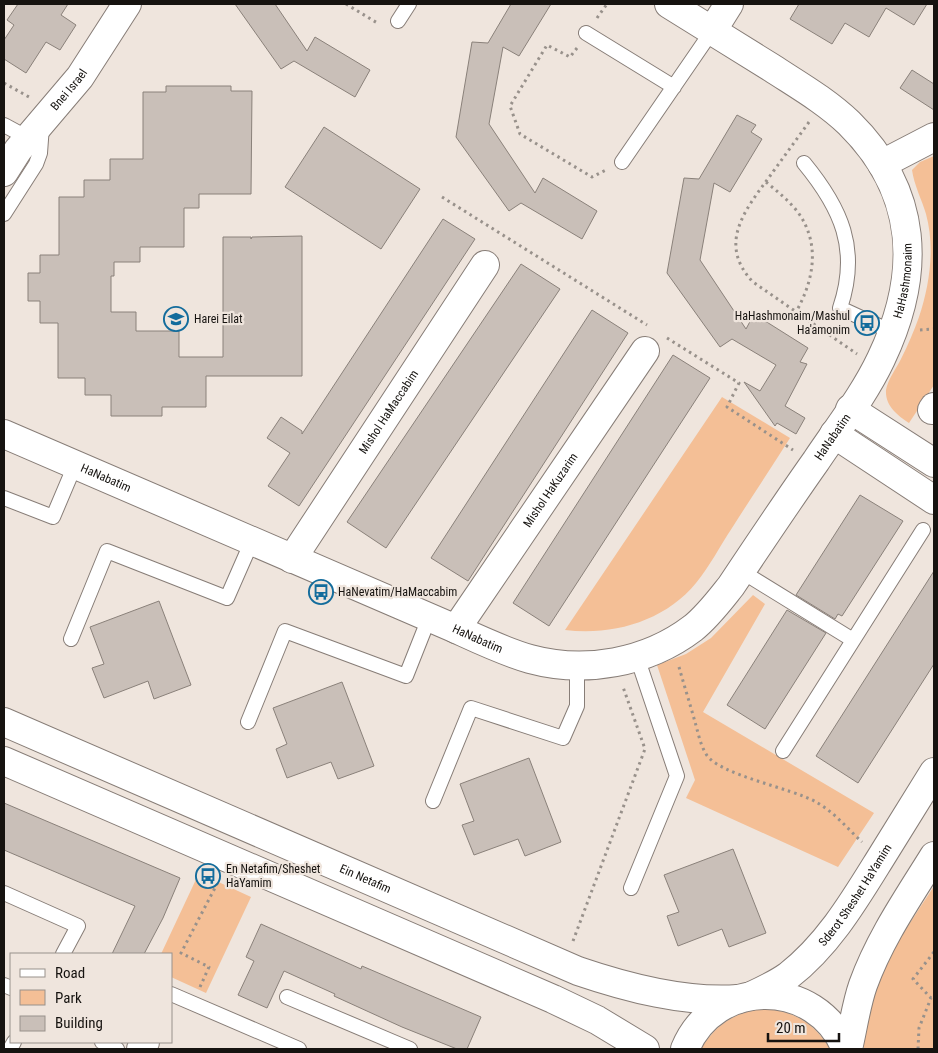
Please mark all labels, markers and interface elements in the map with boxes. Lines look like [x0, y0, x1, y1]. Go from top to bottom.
street label: Bnei Israel [48, 67, 90, 113]
street label: HaHashmonaim [891, 243, 915, 320]
school or university icon: Harei Eilat [163, 306, 189, 332]
place label: HaHashmonaim/Mashul Ha'amonim [735, 309, 850, 337]
bus stop icon: HaHashmonaim/Mashul Ha'amonim [854, 310, 880, 336]
place label: Harei Eilat [194, 312, 243, 326]
street label: Mishol HaMaccabim [356, 367, 421, 456]
street label: HaNabatim [812, 411, 854, 463]
street label: Mishol HaKuzarim [520, 450, 581, 530]
street label: HaNabatim [79, 461, 133, 495]
bus stop icon: HaNevatim/HaMaccabim [308, 579, 334, 605]
place label: HaNevatim/HaMaccabim [338, 585, 457, 599]
street label: HaNabatim [450, 621, 505, 656]
street label: Sderot Sheshet HaYamim [816, 841, 895, 949]
place label: En Netafim/Sheshet HaYamim [226, 862, 321, 890]
street label: Ein Netafim [338, 862, 393, 896]
bus stop icon: En Netafim/Sheshet HaYamim [195, 863, 221, 889]
legend [10, 953, 172, 1043]
text: Road [55, 964, 85, 982]
text: Park [55, 989, 82, 1007]
scale bar [768, 1010, 839, 1042]
text: Building [55, 1014, 103, 1032]
text: 20 m [776, 1019, 806, 1037]

